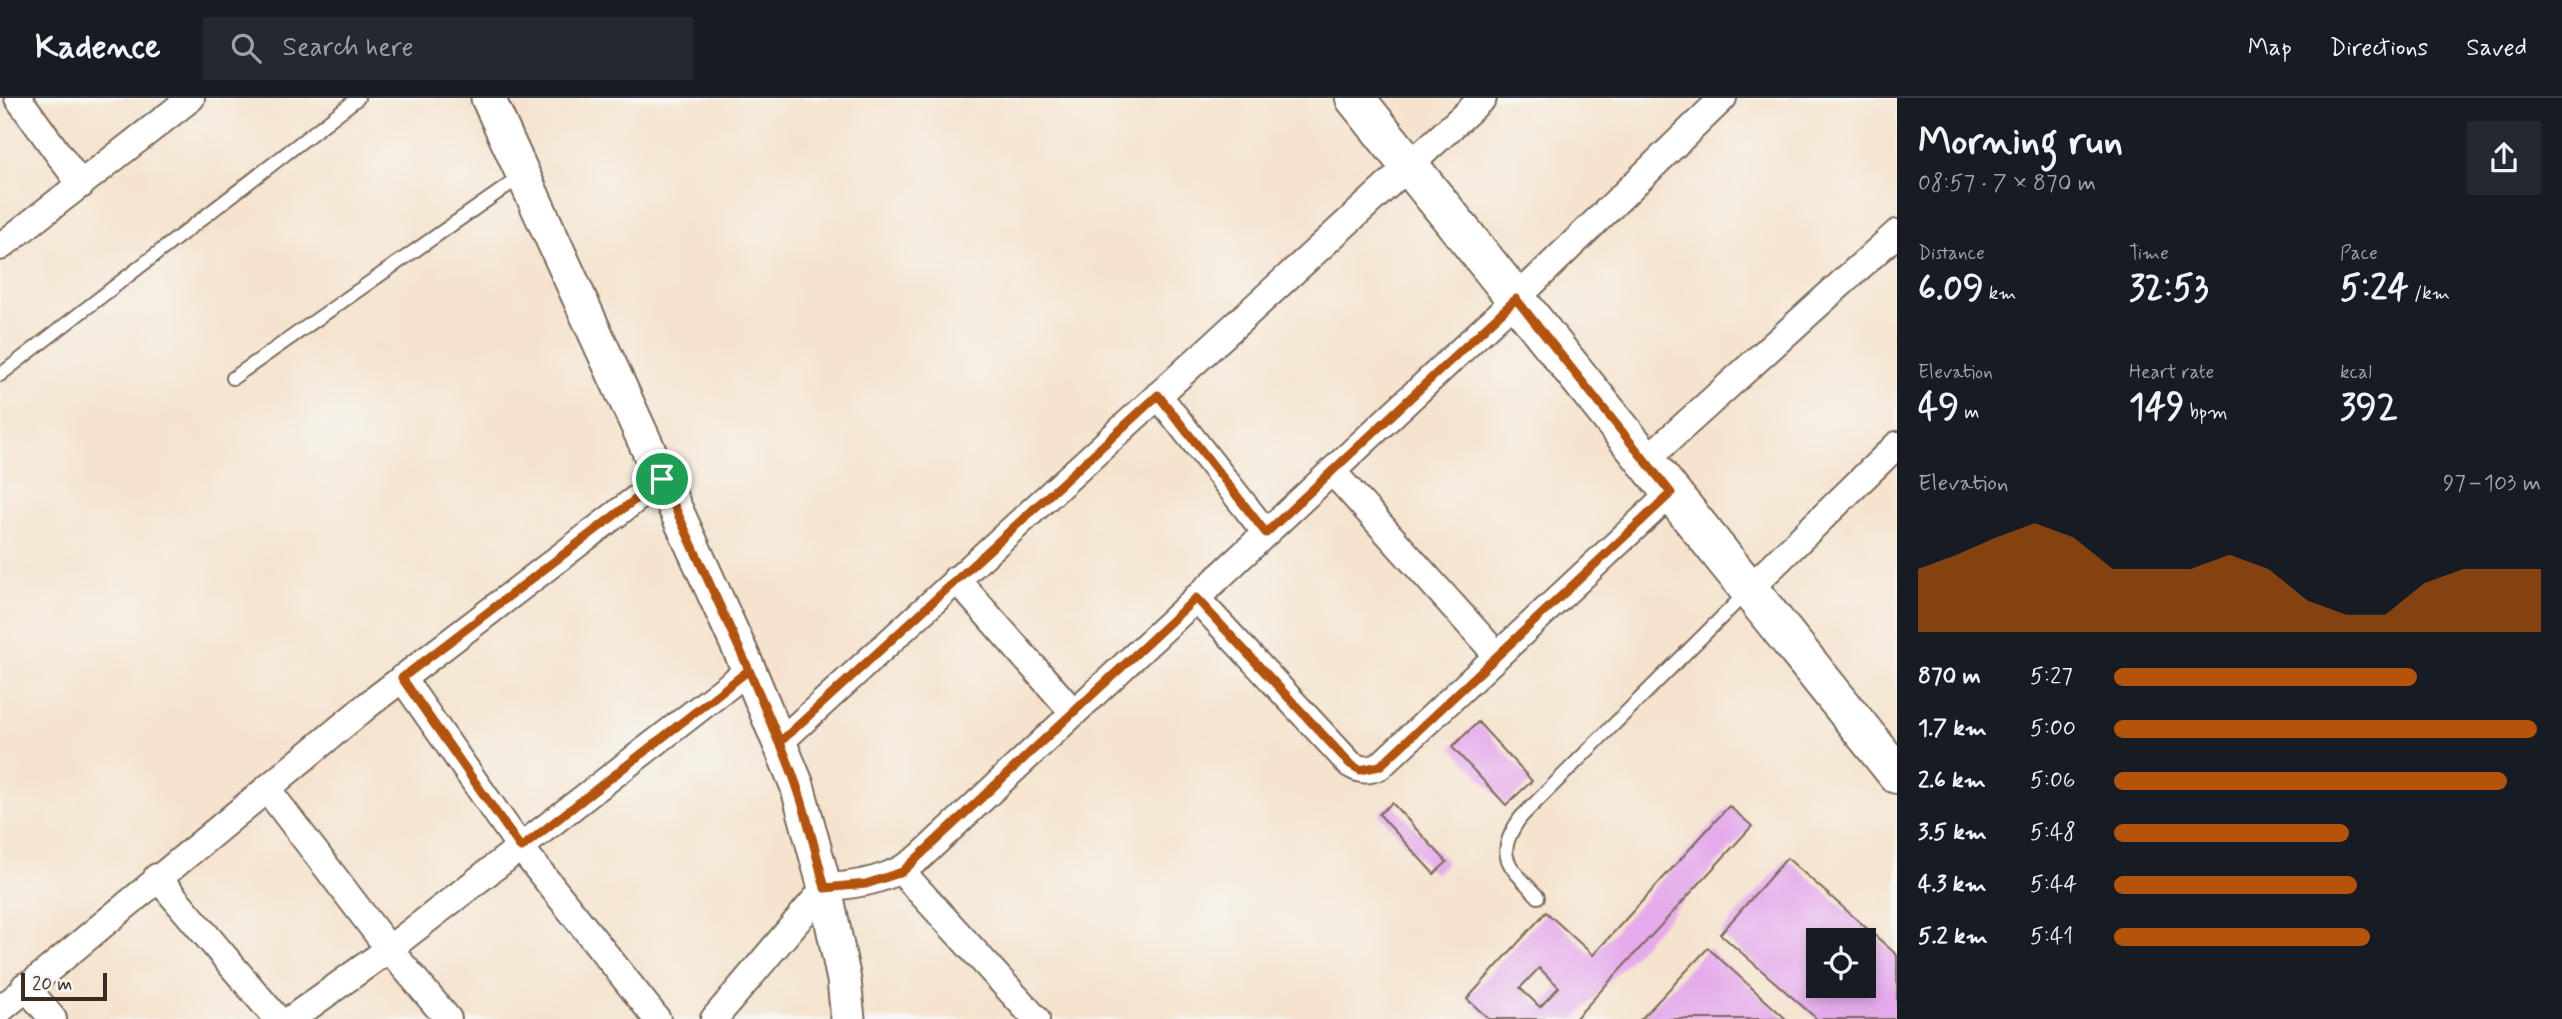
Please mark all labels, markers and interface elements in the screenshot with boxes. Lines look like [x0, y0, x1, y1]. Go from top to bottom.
search box [203, 17, 693, 80]
text: Kadence [35, 26, 161, 70]
icon: search [227, 29, 265, 67]
text: Search here [283, 31, 413, 65]
text: Map [2248, 33, 2292, 64]
text: Directions [2330, 33, 2428, 64]
text: Saved [2466, 33, 2527, 64]
text: Morning run [1918, 118, 2123, 167]
button: share [2467, 121, 2541, 195]
text: 08:57 · 7 × 870 m [1918, 169, 2096, 199]
text: Distance [1918, 241, 1985, 266]
text: Time [2129, 241, 2169, 266]
text: Pace [2340, 241, 2378, 266]
text: 6.09 [1918, 266, 1984, 312]
text: 32:53 [2129, 266, 2208, 312]
text: 5:24 [2340, 266, 2409, 312]
text: km [1984, 281, 2017, 306]
text: /km [2409, 281, 2450, 306]
text: Elevation [1918, 360, 1993, 385]
text: Heart rate [2129, 360, 2214, 385]
text: kcal [2340, 360, 2372, 385]
text: 49 [1918, 385, 1959, 431]
text: 149 [2129, 385, 2184, 431]
text: 392 [2340, 385, 2398, 431]
text: m [1959, 400, 1980, 425]
text: bpm [2184, 400, 2228, 425]
pin [632, 449, 692, 509]
icon: arrive [643, 460, 681, 498]
text: Elevation [1918, 469, 2009, 499]
text: 97–103 m [2443, 469, 2541, 499]
text: 870 m [1918, 662, 1981, 692]
text: 5:27 [2030, 662, 2073, 692]
text: 1.7 km [1918, 714, 1987, 744]
text: 5:00 [2030, 714, 2076, 744]
text: 2.6 km [1918, 766, 1986, 796]
text: 5:06 [2030, 766, 2076, 796]
text: 3.5 km [1918, 818, 1987, 848]
text: 5:48 [2030, 818, 2076, 848]
text: 4.3 km [1918, 870, 1986, 900]
text: 5:44 [2030, 870, 2077, 900]
text: 5.2 km [1918, 922, 1988, 952]
text: 5:41 [2030, 922, 2073, 952]
map controls [1806, 928, 1876, 998]
button: locate [1806, 928, 1876, 998]
scale bar [21, 970, 107, 1002]
text: 20 m [32, 972, 72, 997]

